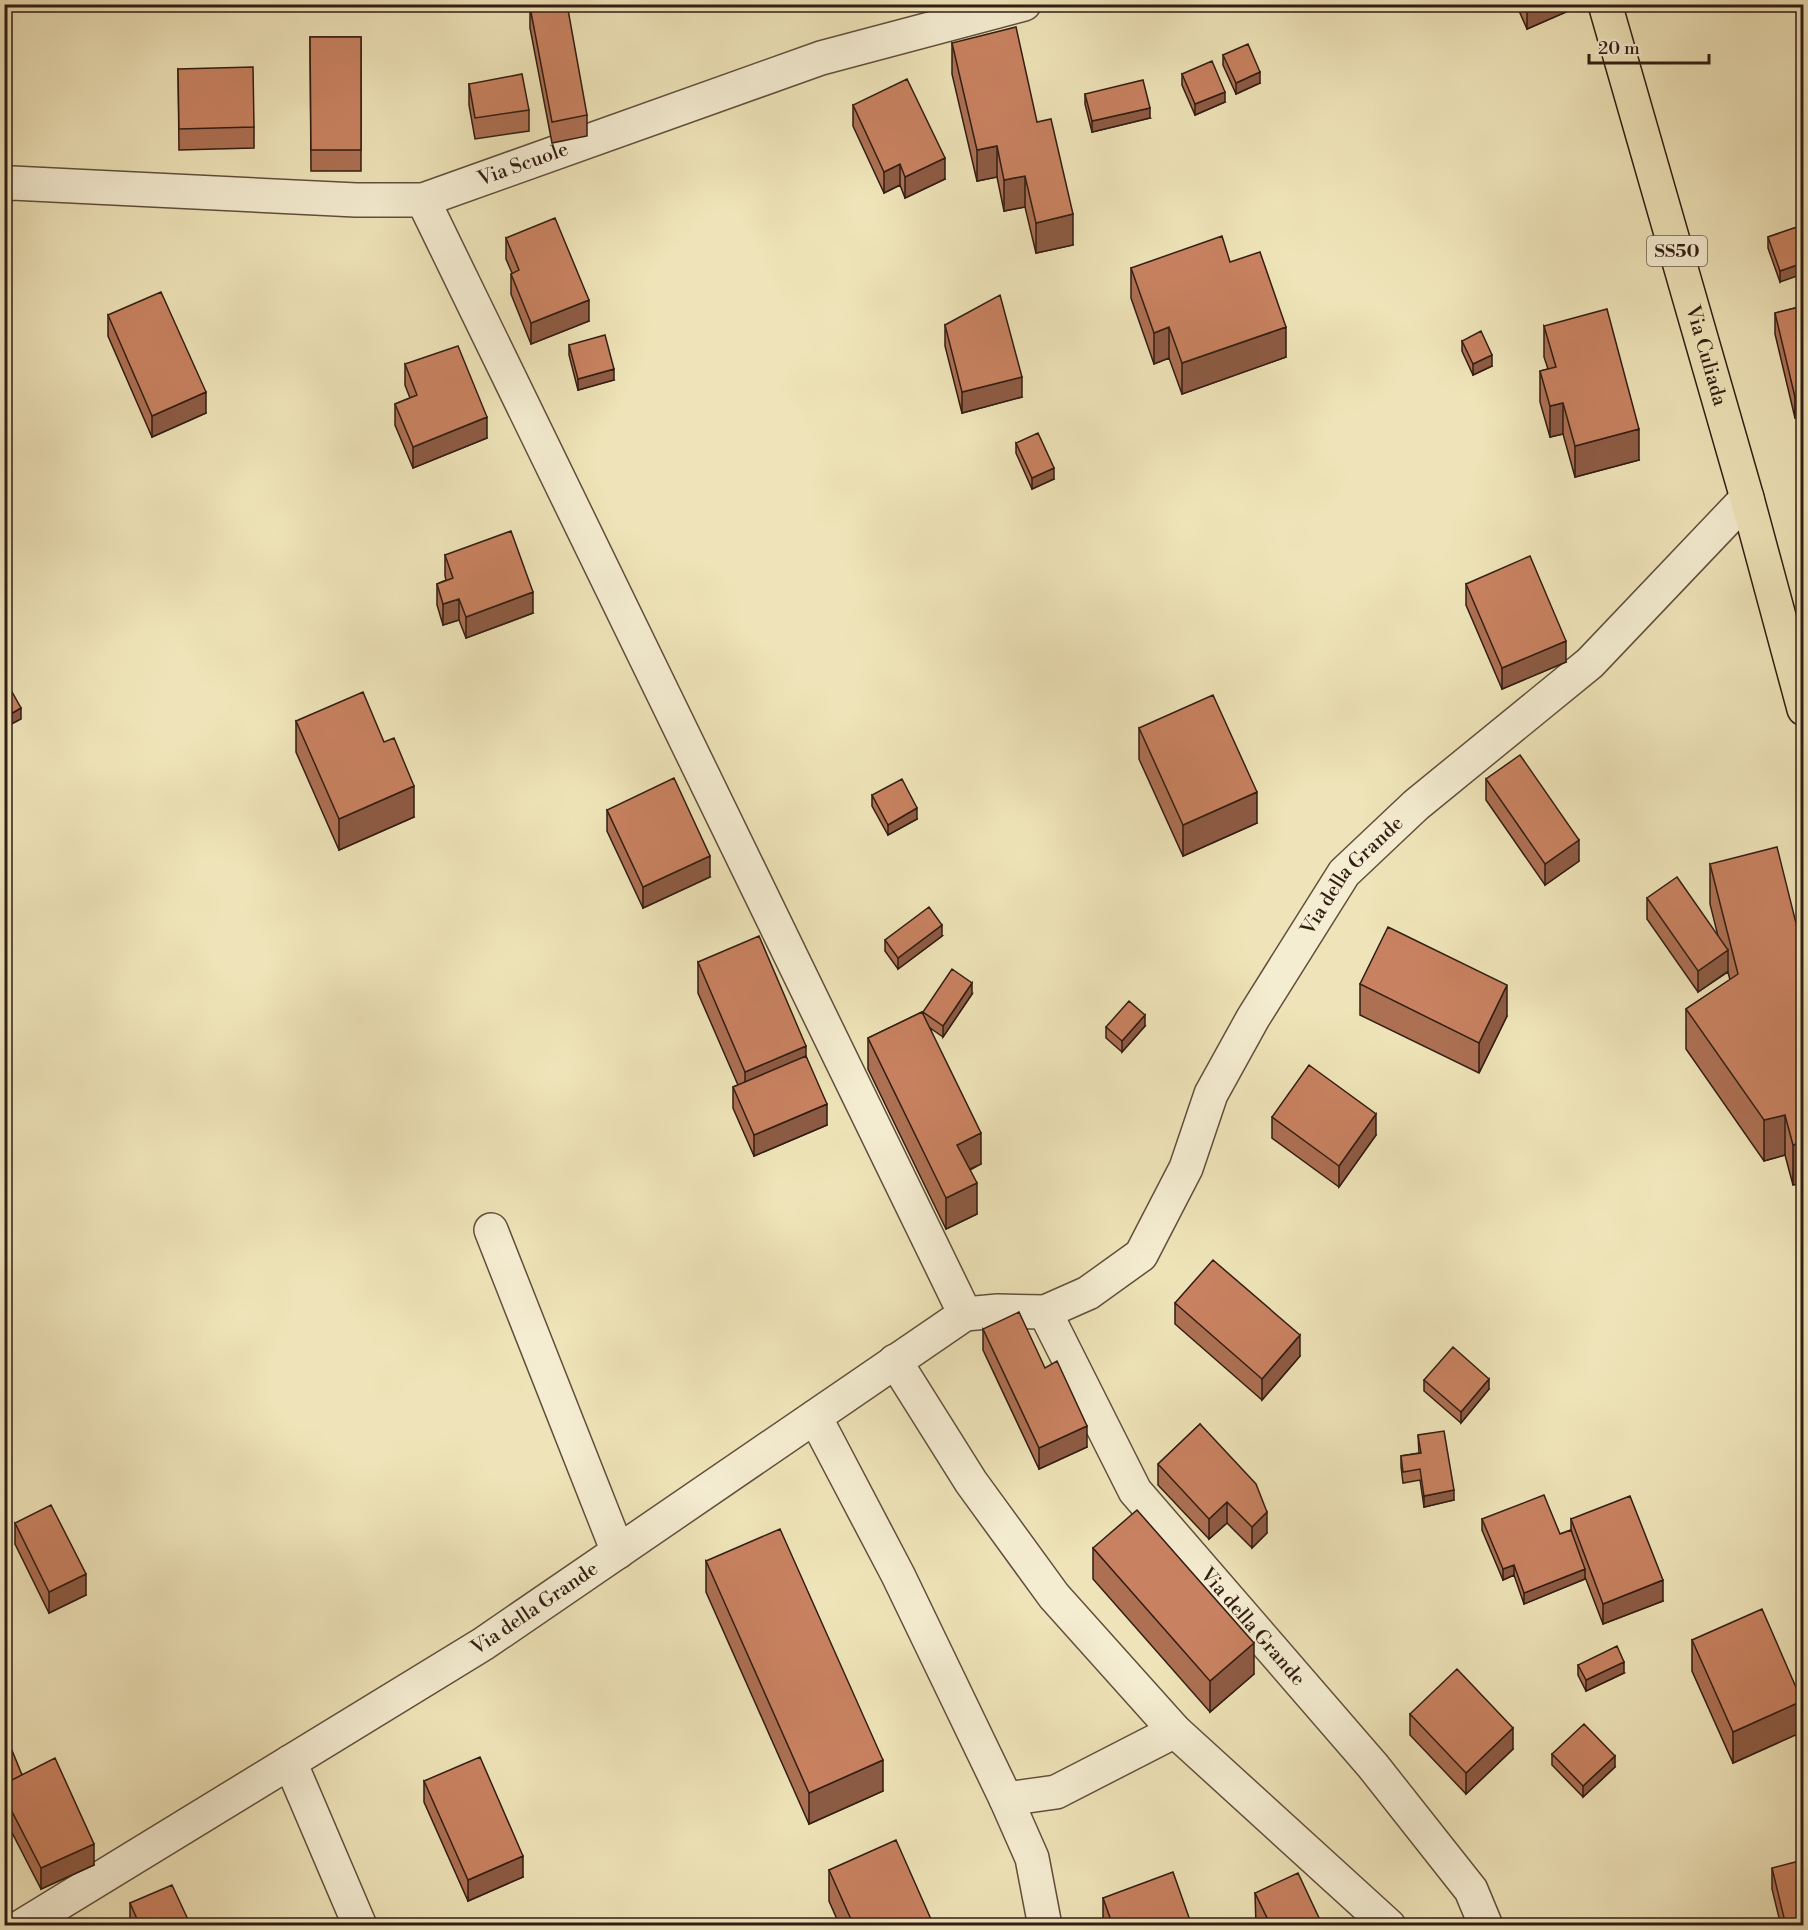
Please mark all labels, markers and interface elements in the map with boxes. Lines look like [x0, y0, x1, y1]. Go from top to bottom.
scale bar [1589, 27, 1709, 65]
text: 20 m [1598, 37, 1640, 60]
street label: Via Scuole [474, 137, 572, 192]
road number: SS50 [1647, 236, 1707, 266]
street label: Via Culiada [1680, 302, 1733, 410]
street label: Via della Grande [1295, 811, 1409, 941]
street label: Via della Grande [466, 1556, 603, 1661]
street label: Via della Grande [1194, 1562, 1311, 1691]

